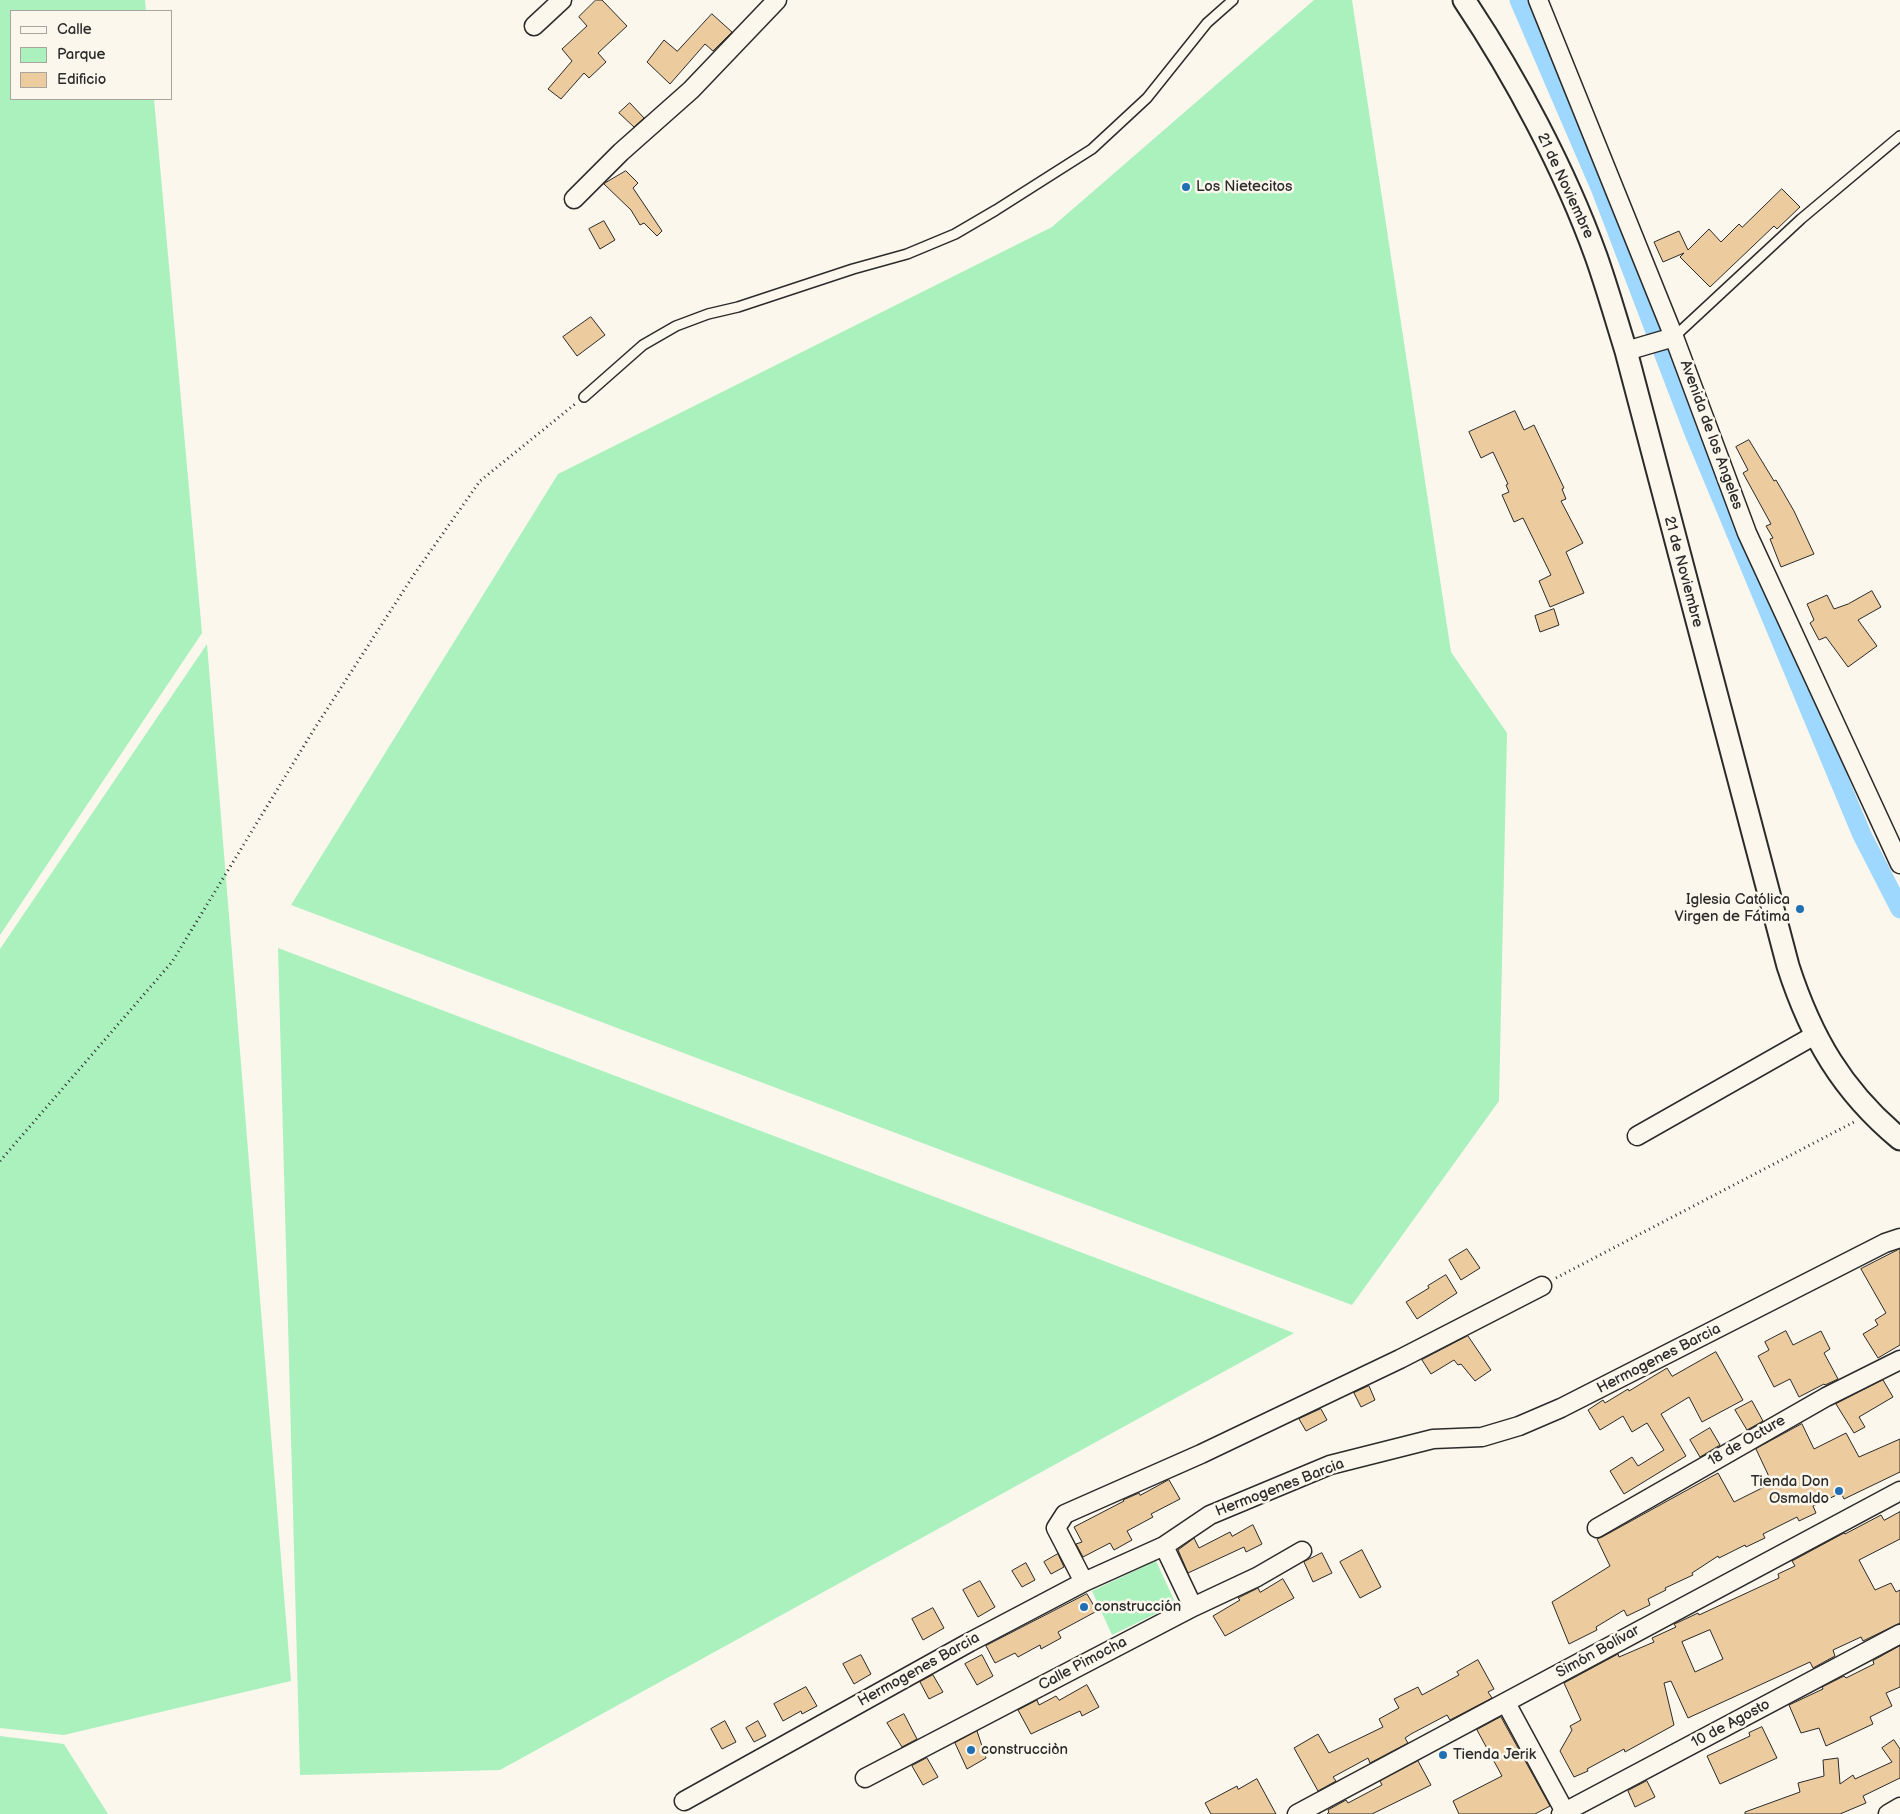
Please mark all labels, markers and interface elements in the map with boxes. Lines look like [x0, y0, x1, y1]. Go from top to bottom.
legend [10, 10, 172, 100]
text: Calle [57, 20, 92, 39]
text: Parque [57, 45, 105, 64]
text: Edificio [57, 70, 106, 89]
street label: 21 de Noviembre [1533, 130, 1597, 242]
place label: Los Nietecitos [1196, 178, 1292, 196]
marker: Los Nietecitos [1180, 181, 1192, 193]
street label: Avenida de los Angeles [1676, 358, 1746, 512]
street label: 21 de Noviembre [1660, 514, 1706, 630]
place label: Iglesia Católica Virgen de Fátima [1674, 891, 1790, 926]
marker: Iglesia Católica Virgen de Fátima [1794, 903, 1806, 915]
street label: Hermogenes Barcia [1594, 1320, 1724, 1398]
street label: 18 de Octure [1705, 1412, 1789, 1470]
street label: Hermogenes Barcia [1213, 1455, 1347, 1521]
place label: Tienda Don Osmaldo [1751, 1473, 1829, 1508]
marker: Tienda Don Osmaldo [1833, 1485, 1845, 1497]
place label: construcción [1094, 1598, 1181, 1616]
marker: construcción [1078, 1601, 1090, 1613]
street label: Simón Bolívar [1553, 1622, 1643, 1682]
street label: Hermogenes Barcia [855, 1629, 983, 1711]
street label: Calle Pimocha [1036, 1633, 1130, 1695]
street label: 10 de Agosto [1689, 1696, 1773, 1752]
place label: construcciòn [981, 1741, 1068, 1759]
marker: construcciòn [965, 1744, 977, 1756]
place label: Tienda Jerik [1453, 1746, 1536, 1764]
marker: Tienda Jerik [1437, 1749, 1449, 1761]

